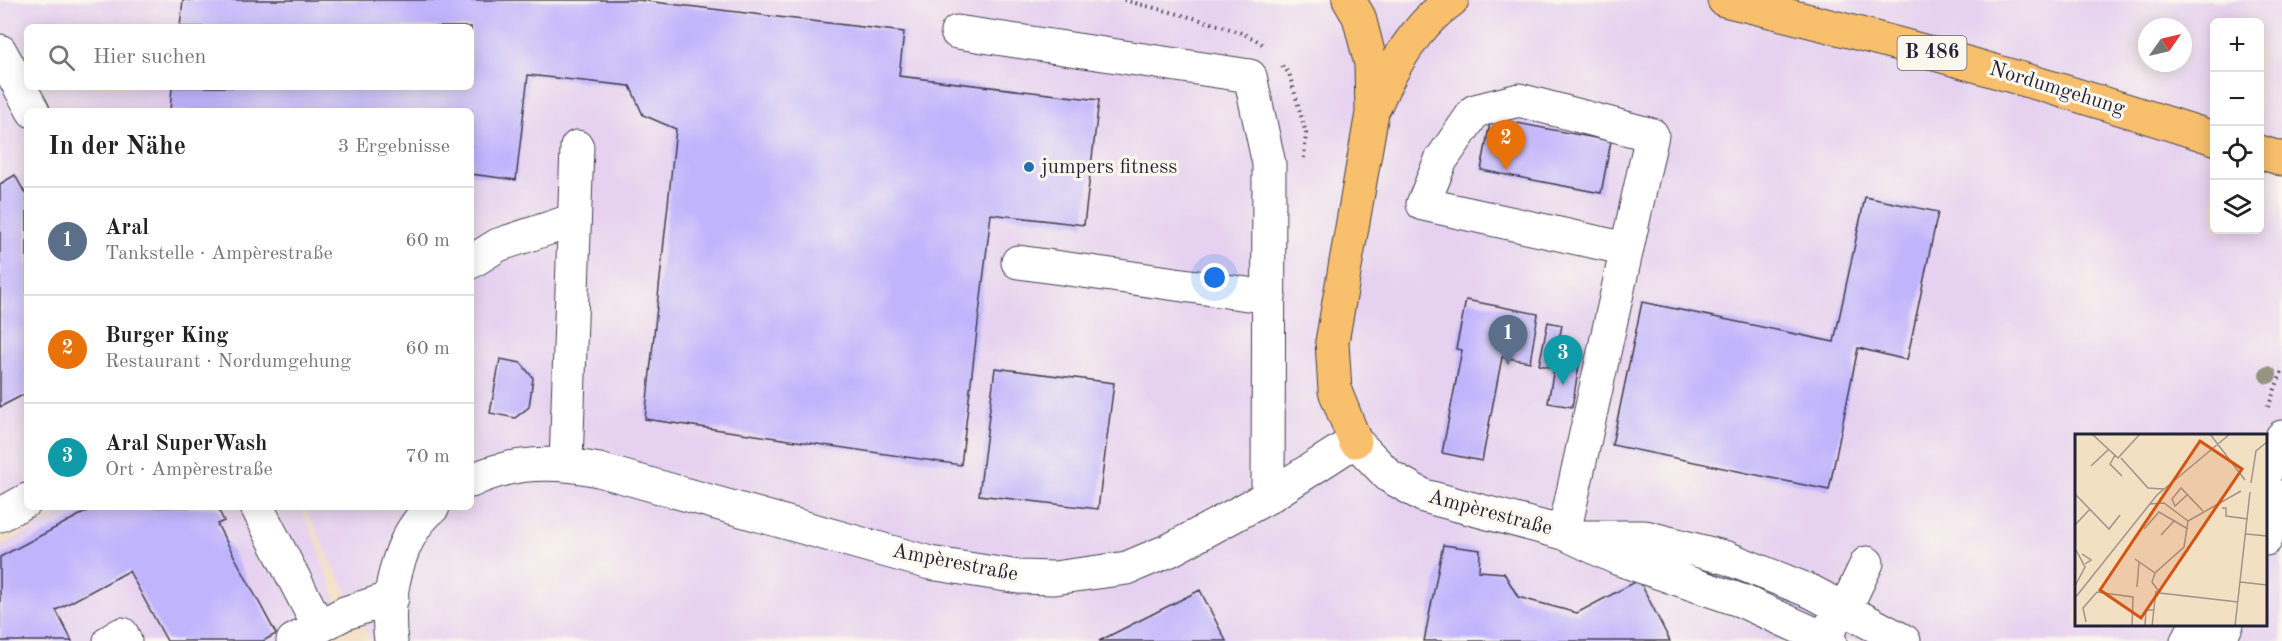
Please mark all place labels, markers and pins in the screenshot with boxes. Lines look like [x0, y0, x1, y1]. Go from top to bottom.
pin: 2 [1486, 120, 1526, 170]
place label: jumpers fitness [1040, 157, 1177, 178]
marker: jumpers fitness [1022, 160, 1036, 174]
pin: 1 [1488, 316, 1528, 365]
pin: 3 [1544, 336, 1582, 385]

